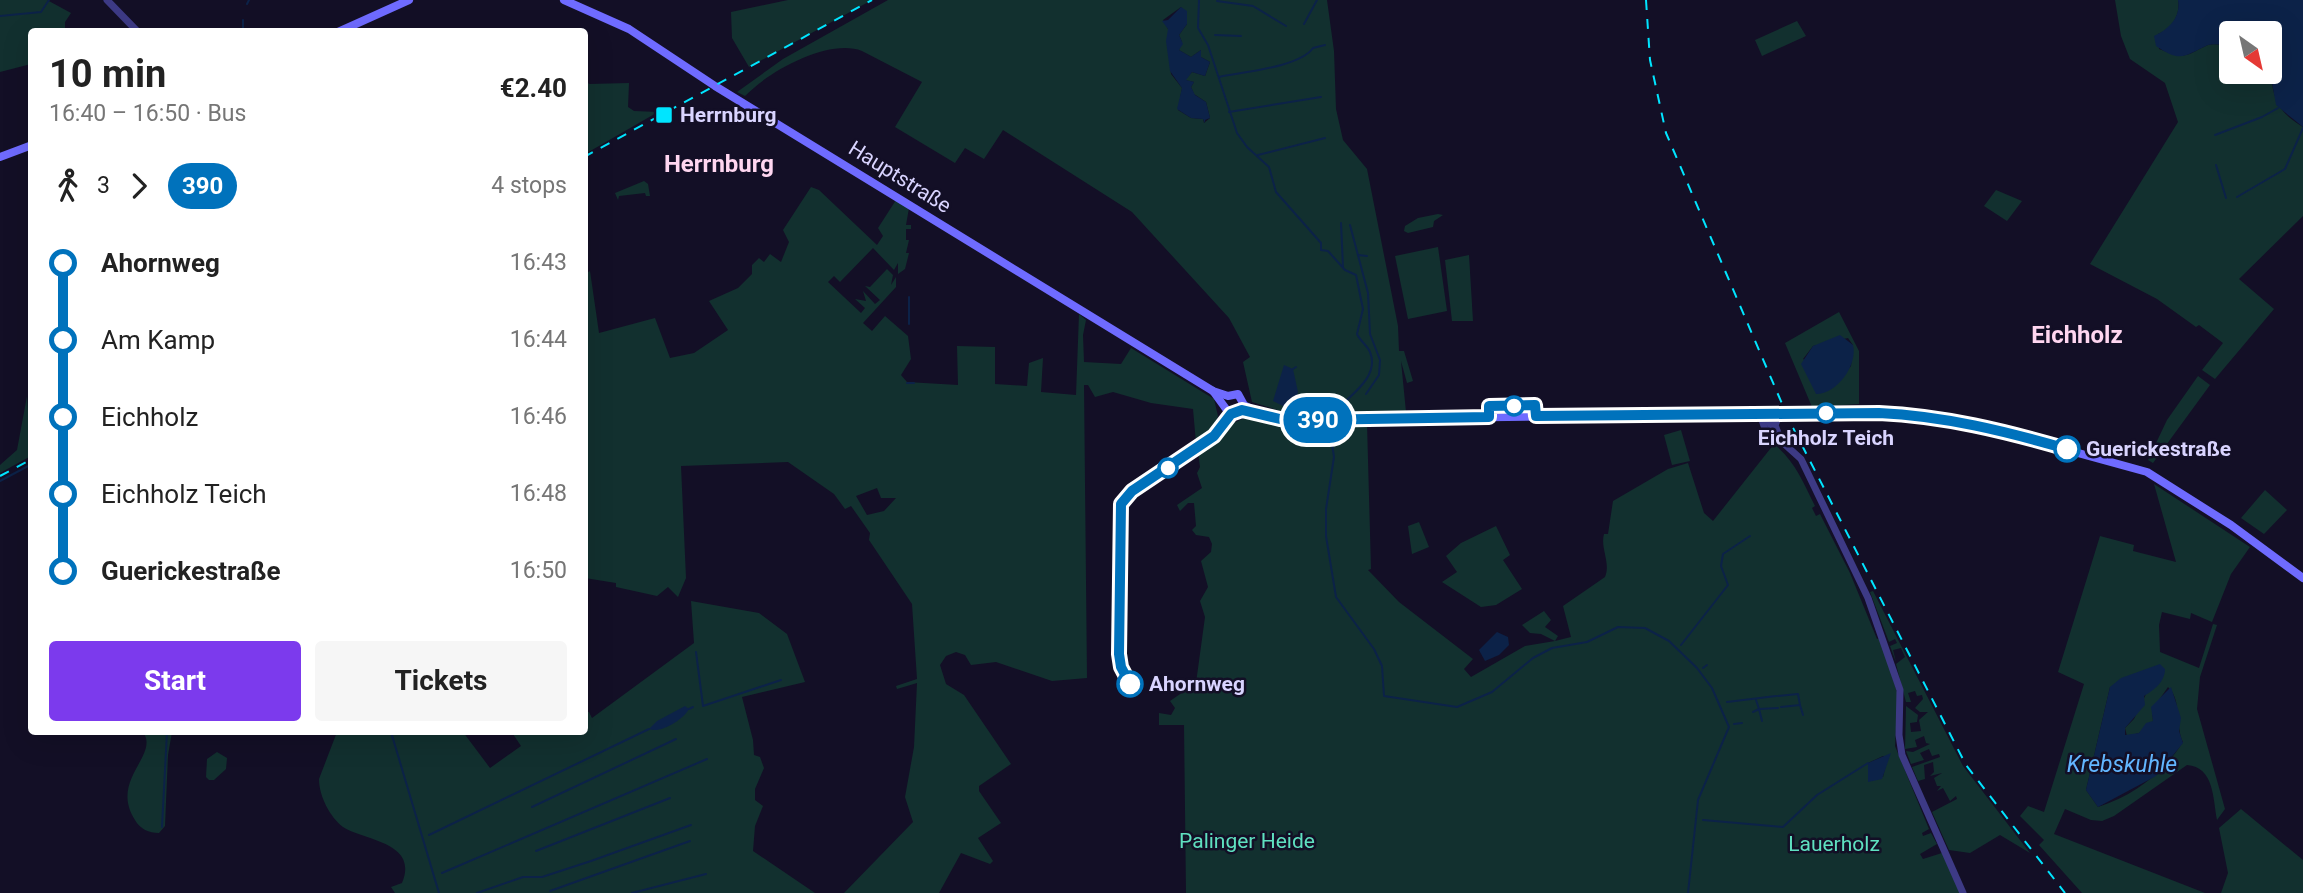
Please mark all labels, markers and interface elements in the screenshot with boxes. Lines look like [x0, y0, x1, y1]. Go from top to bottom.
north arrow [2219, 21, 2282, 84]
map controls [2219, 21, 2282, 84]
text: 10 min [49, 52, 166, 96]
text: €2.40 [500, 73, 567, 103]
text: 16:40 – 16:50 · Bus [49, 100, 246, 127]
place label: Herrnburg [680, 103, 776, 127]
marker: Herrnburg [654, 105, 674, 125]
street label: Hauptstraße [844, 136, 956, 218]
district label: Herrnburg [664, 150, 774, 178]
icon: walk [49, 167, 87, 205]
icon: forward [120, 167, 158, 205]
text: 3 [97, 172, 110, 199]
text: 390 [182, 172, 223, 200]
text: 4 stops [491, 172, 567, 199]
text: Ahornweg [101, 248, 220, 278]
text: 16:43 [510, 249, 567, 276]
district label: Eichholz [2031, 321, 2123, 349]
text: Am Kamp [101, 325, 215, 355]
text: 16:44 [510, 326, 567, 353]
unlabelled marker [1504, 396, 1524, 416]
line badge: 390 [1278, 397, 1358, 443]
text: Eichholz [101, 402, 198, 432]
text: 16:46 [510, 403, 567, 430]
marker: Eichholz Teich [1816, 403, 1836, 423]
text: 390 [1297, 406, 1339, 434]
place label: Eichholz Teich [1758, 426, 1894, 450]
marker: Guerickestraße [2054, 436, 2080, 462]
place label: Guerickestraße [2086, 437, 2231, 461]
unlabelled marker [1158, 458, 1178, 478]
text: Eichholz Teich [101, 479, 267, 509]
text: 16:48 [510, 480, 567, 507]
text: Guerickestraße [101, 556, 281, 586]
text: 16:50 [510, 557, 567, 584]
button: Start [49, 641, 301, 721]
button: Tickets [315, 641, 567, 721]
marker: Ahornweg [1117, 671, 1143, 697]
place label: Ahornweg [1149, 672, 1245, 696]
water label: Krebskuhle [2067, 751, 2177, 778]
park label: Palinger Heide [1179, 829, 1315, 853]
park label: Lauerholz [1788, 832, 1880, 856]

